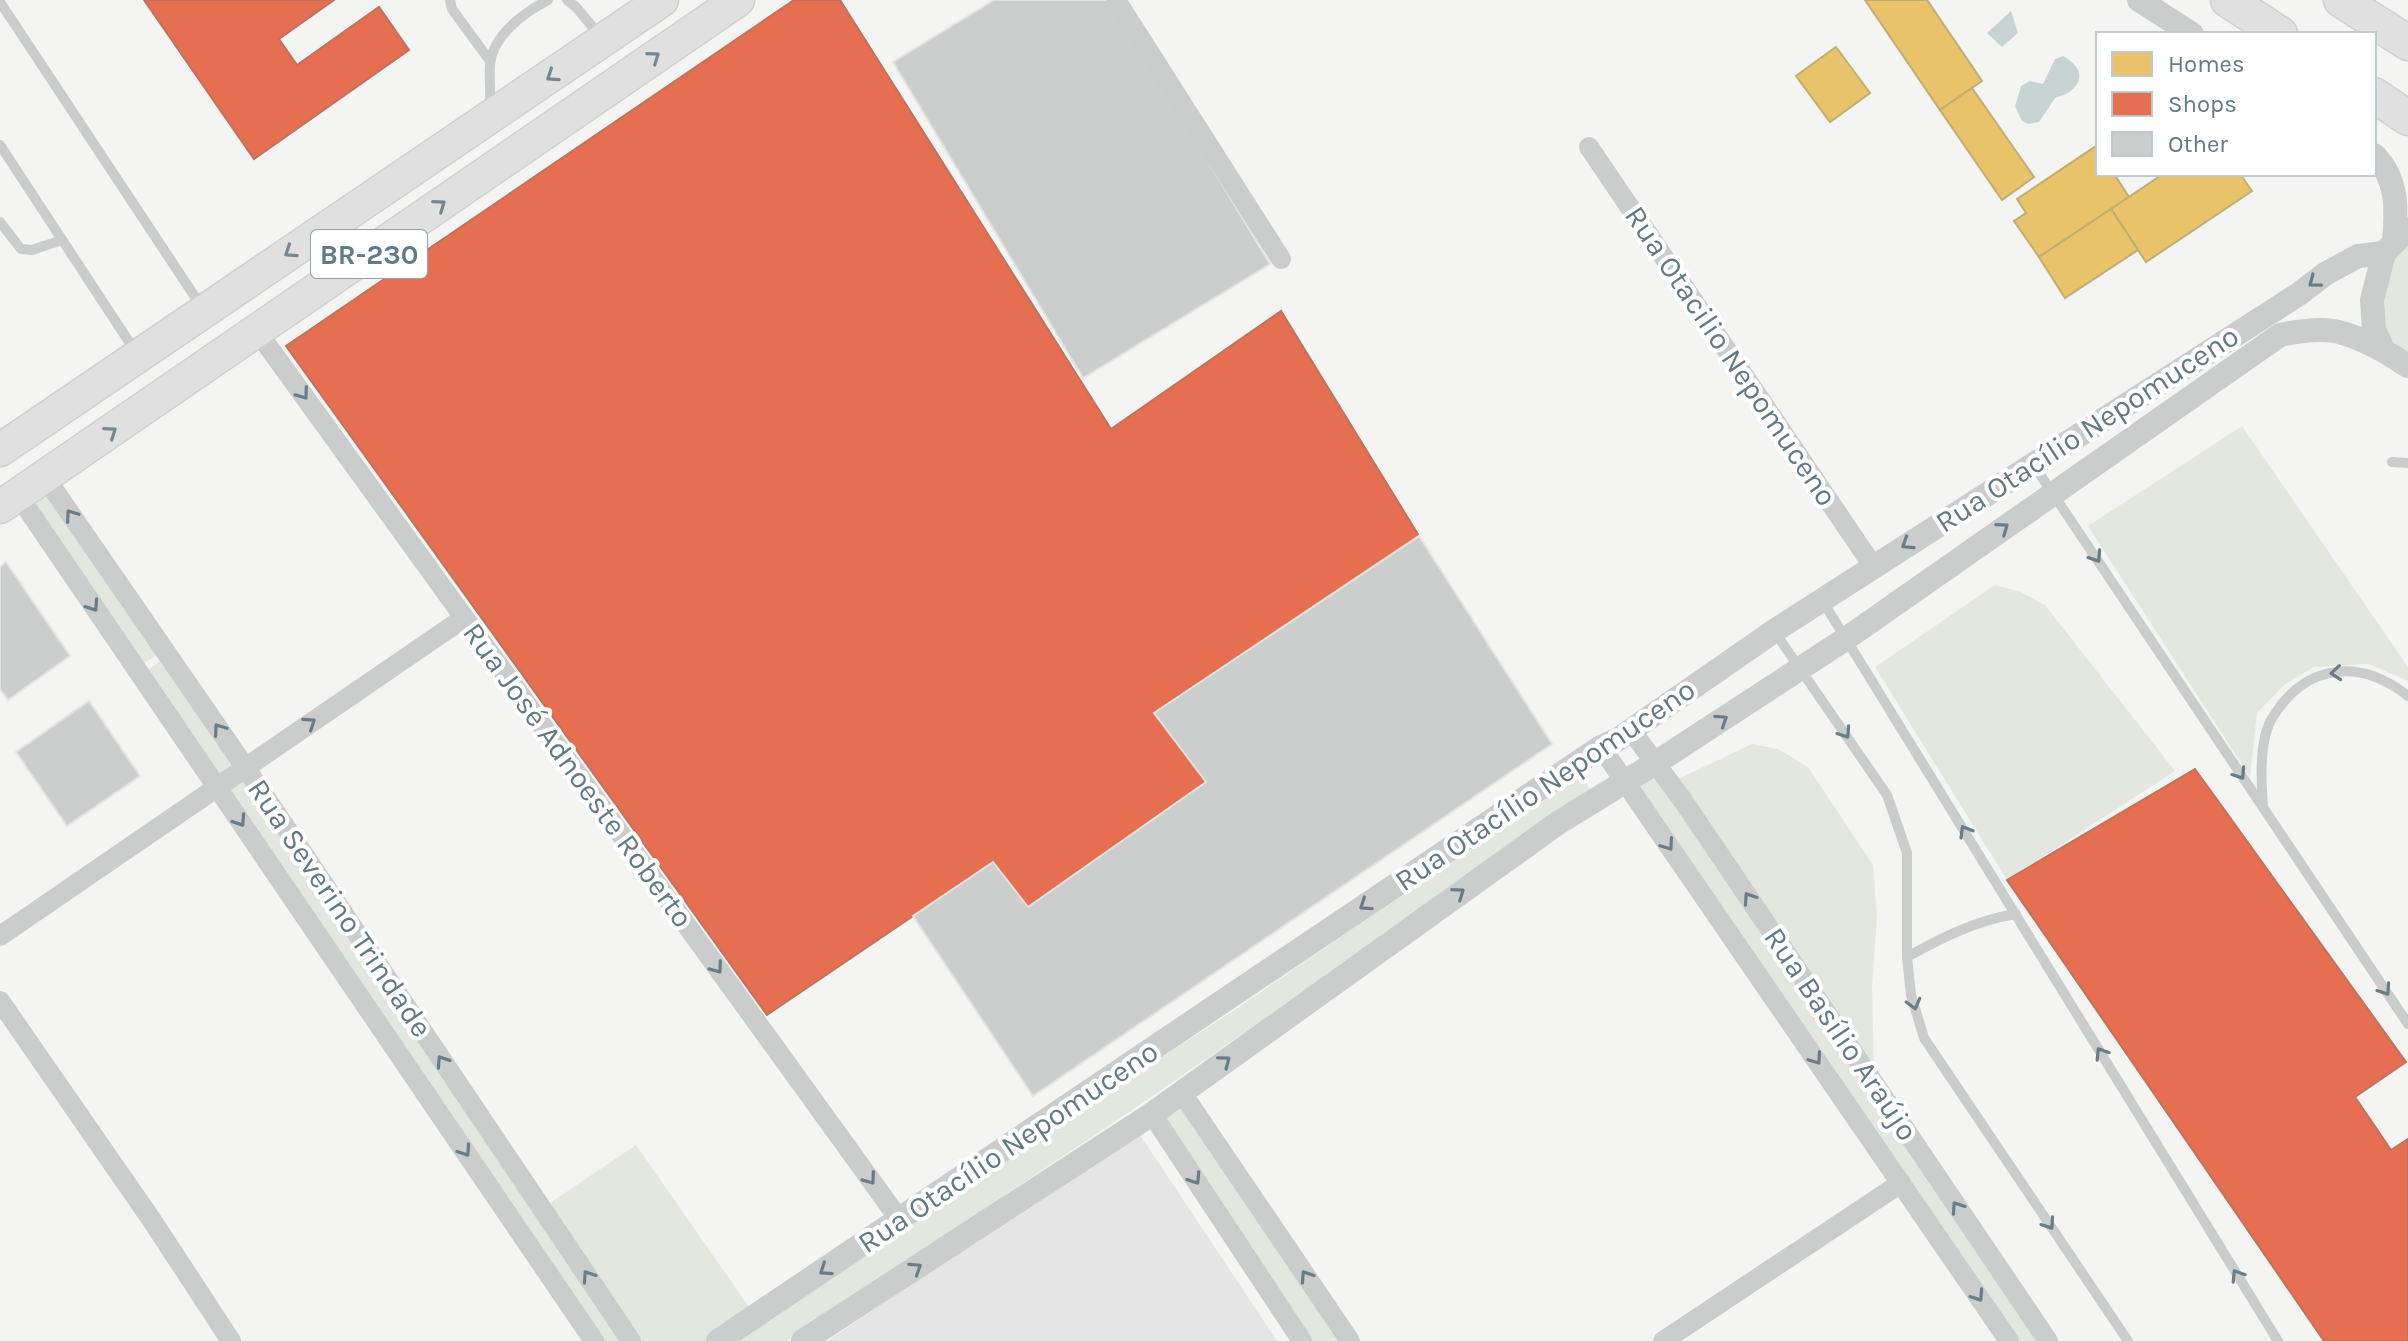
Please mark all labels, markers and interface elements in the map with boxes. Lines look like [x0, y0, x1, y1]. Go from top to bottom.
legend [2096, 32, 2376, 176]
text: Homes [2168, 50, 2245, 78]
one-way arrow [646, 52, 660, 67]
one-way arrow [546, 66, 561, 81]
text: Shops [2168, 90, 2237, 118]
text: Other [2168, 130, 2228, 158]
street label: Rua Otacilio Nepomuceno [1617, 199, 1845, 513]
one-way arrow [432, 200, 446, 215]
road number: BR-230 [311, 230, 427, 278]
one-way arrow [284, 243, 299, 258]
one-way arrow [2308, 273, 2323, 287]
street label: Rua Otacílio Nepomuceno [1929, 317, 2245, 541]
one-way arrow [293, 385, 308, 400]
one-way arrow [102, 426, 116, 441]
one-way arrow [66, 509, 81, 523]
one-way arrow [1994, 523, 2008, 538]
one-way arrow [1901, 535, 1916, 550]
one-way arrow [2087, 549, 2102, 563]
one-way arrow [83, 597, 98, 611]
street label: Rua José Adnoeste Roberto [455, 616, 701, 934]
one-way arrow [2330, 664, 2343, 681]
street label: Rua Otacílio Nepomuceno [1388, 671, 1702, 899]
one-way arrow [1714, 714, 1728, 729]
one-way arrow [301, 718, 315, 733]
one-way arrow [214, 723, 229, 737]
one-way arrow [1835, 724, 1850, 739]
one-way arrow [2230, 766, 2245, 780]
street label: Rua Severino Trindade [240, 772, 440, 1044]
one-way arrow [230, 812, 245, 826]
one-way arrow [1960, 825, 1975, 840]
one-way arrow [1658, 836, 1673, 850]
one-way arrow [1450, 888, 1464, 903]
one-way arrow [1744, 893, 1759, 907]
one-way arrow [1359, 896, 1374, 911]
street label: Rua Basílio Araújo [1756, 921, 1926, 1147]
one-way arrow [707, 959, 722, 974]
one-way arrow [2375, 981, 2390, 996]
one-way arrow [1905, 996, 1921, 1010]
street label: Rua Otacílio Nepomuceno [851, 1033, 1165, 1261]
one-way arrow [2096, 1047, 2111, 1062]
one-way arrow [1806, 1050, 1821, 1064]
one-way arrow [437, 1055, 452, 1069]
one-way arrow [1216, 1056, 1230, 1071]
one-way arrow [455, 1143, 470, 1157]
one-way arrow [860, 1170, 875, 1184]
one-way arrow [1186, 1170, 1201, 1185]
one-way arrow [1952, 1201, 1967, 1215]
one-way arrow [2040, 1216, 2055, 1230]
one-way arrow [819, 1260, 833, 1275]
one-way arrow [907, 1263, 921, 1278]
one-way arrow [2232, 1269, 2247, 1283]
one-way arrow [582, 1271, 597, 1285]
one-way arrow [1301, 1271, 1316, 1285]
one-way arrow [1968, 1288, 1983, 1302]

